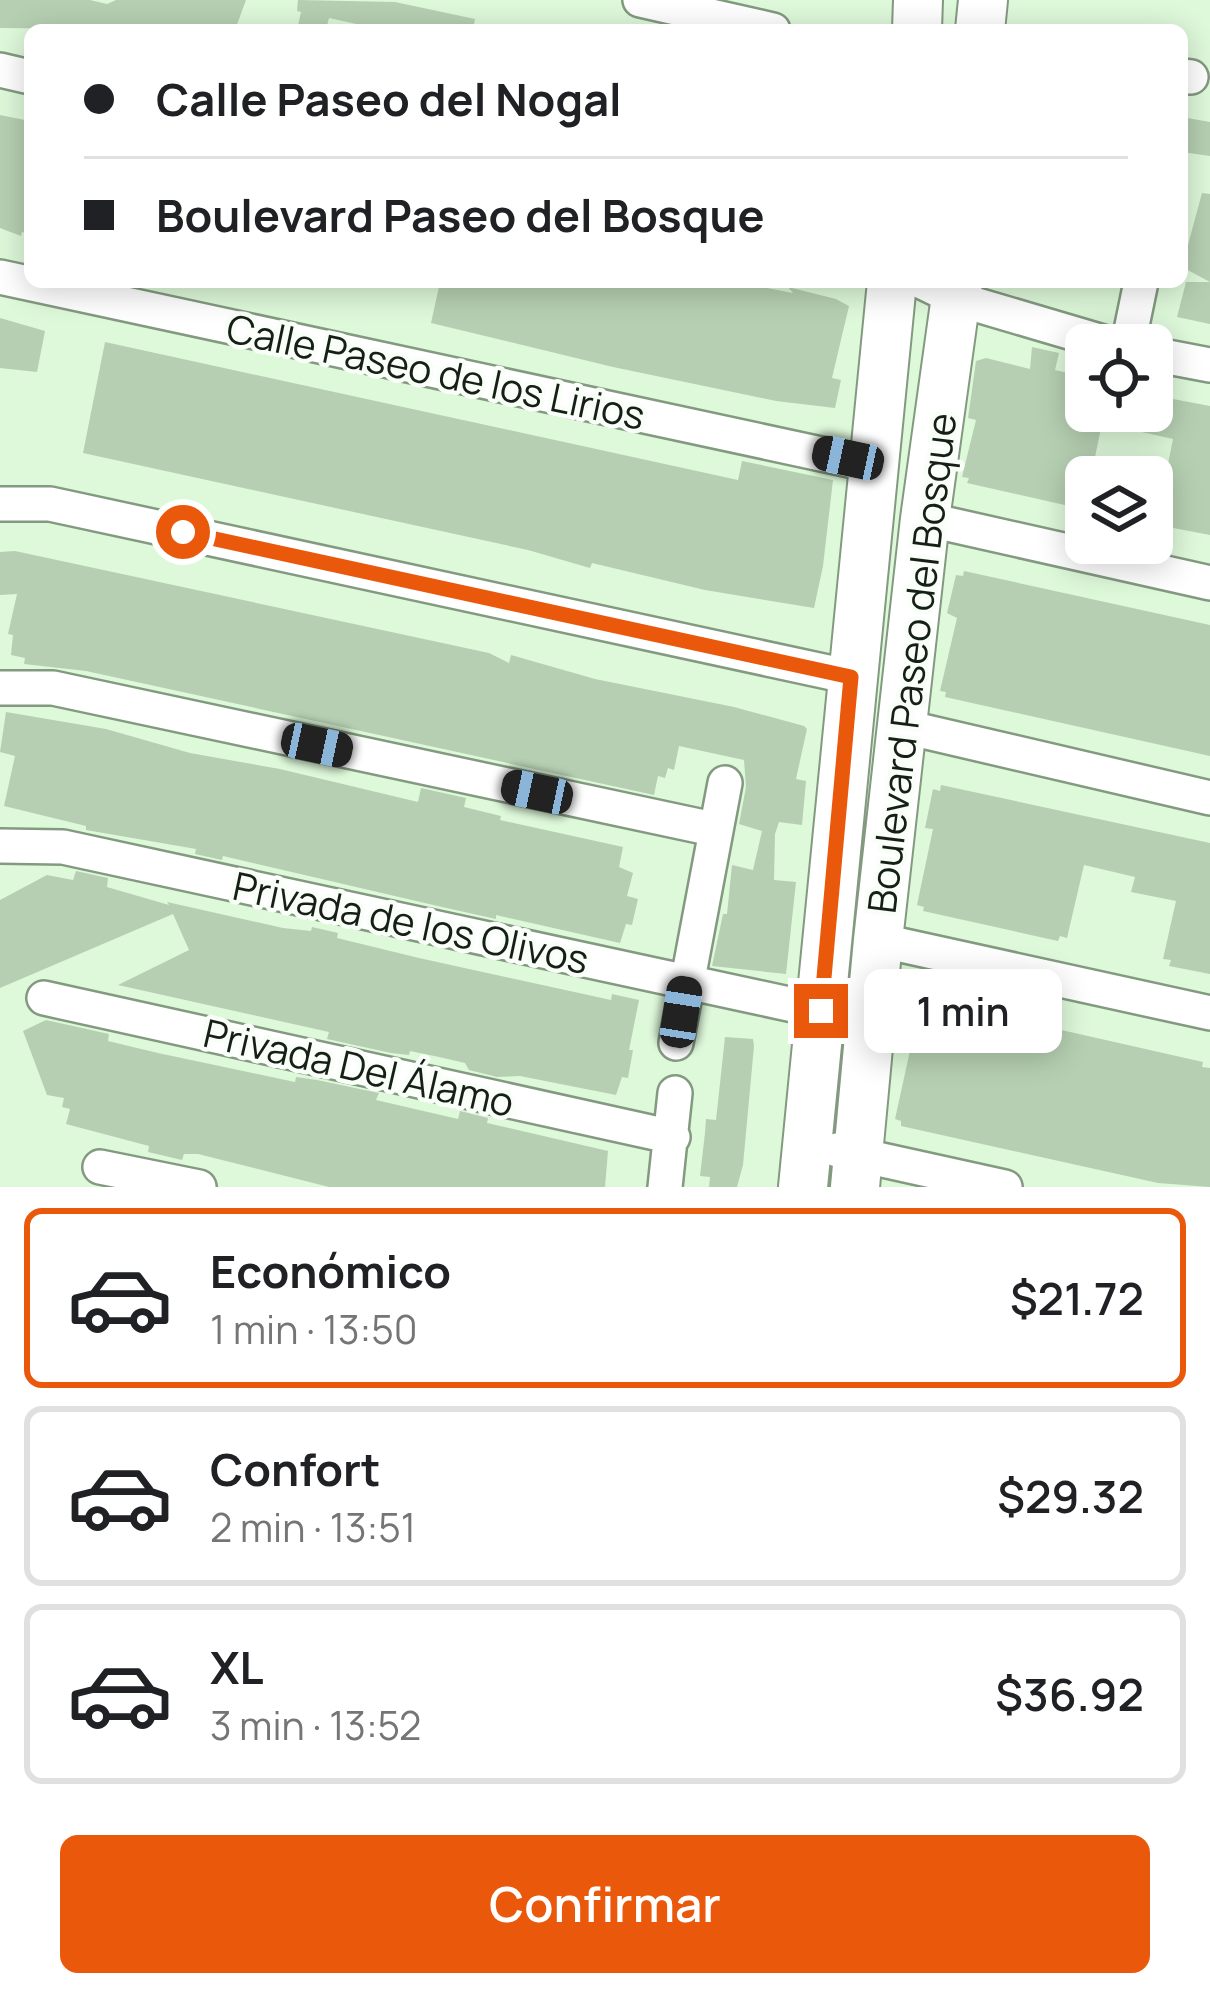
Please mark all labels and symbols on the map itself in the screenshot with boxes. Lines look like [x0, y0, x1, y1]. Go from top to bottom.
street label: Calle Paseo de los Lirios [222, 300, 650, 442]
street label: Boulevard Paseo del Bosque [854, 410, 968, 916]
car [809, 433, 887, 483]
route start [156, 505, 210, 559]
car [278, 720, 356, 770]
car [498, 767, 576, 817]
street label: Privada de los Olivos [228, 858, 594, 986]
callout: 1 min [863, 969, 1061, 1053]
car [658, 974, 704, 1050]
route end [794, 984, 848, 1038]
street label: Privada Del Álamo [198, 1005, 520, 1129]

